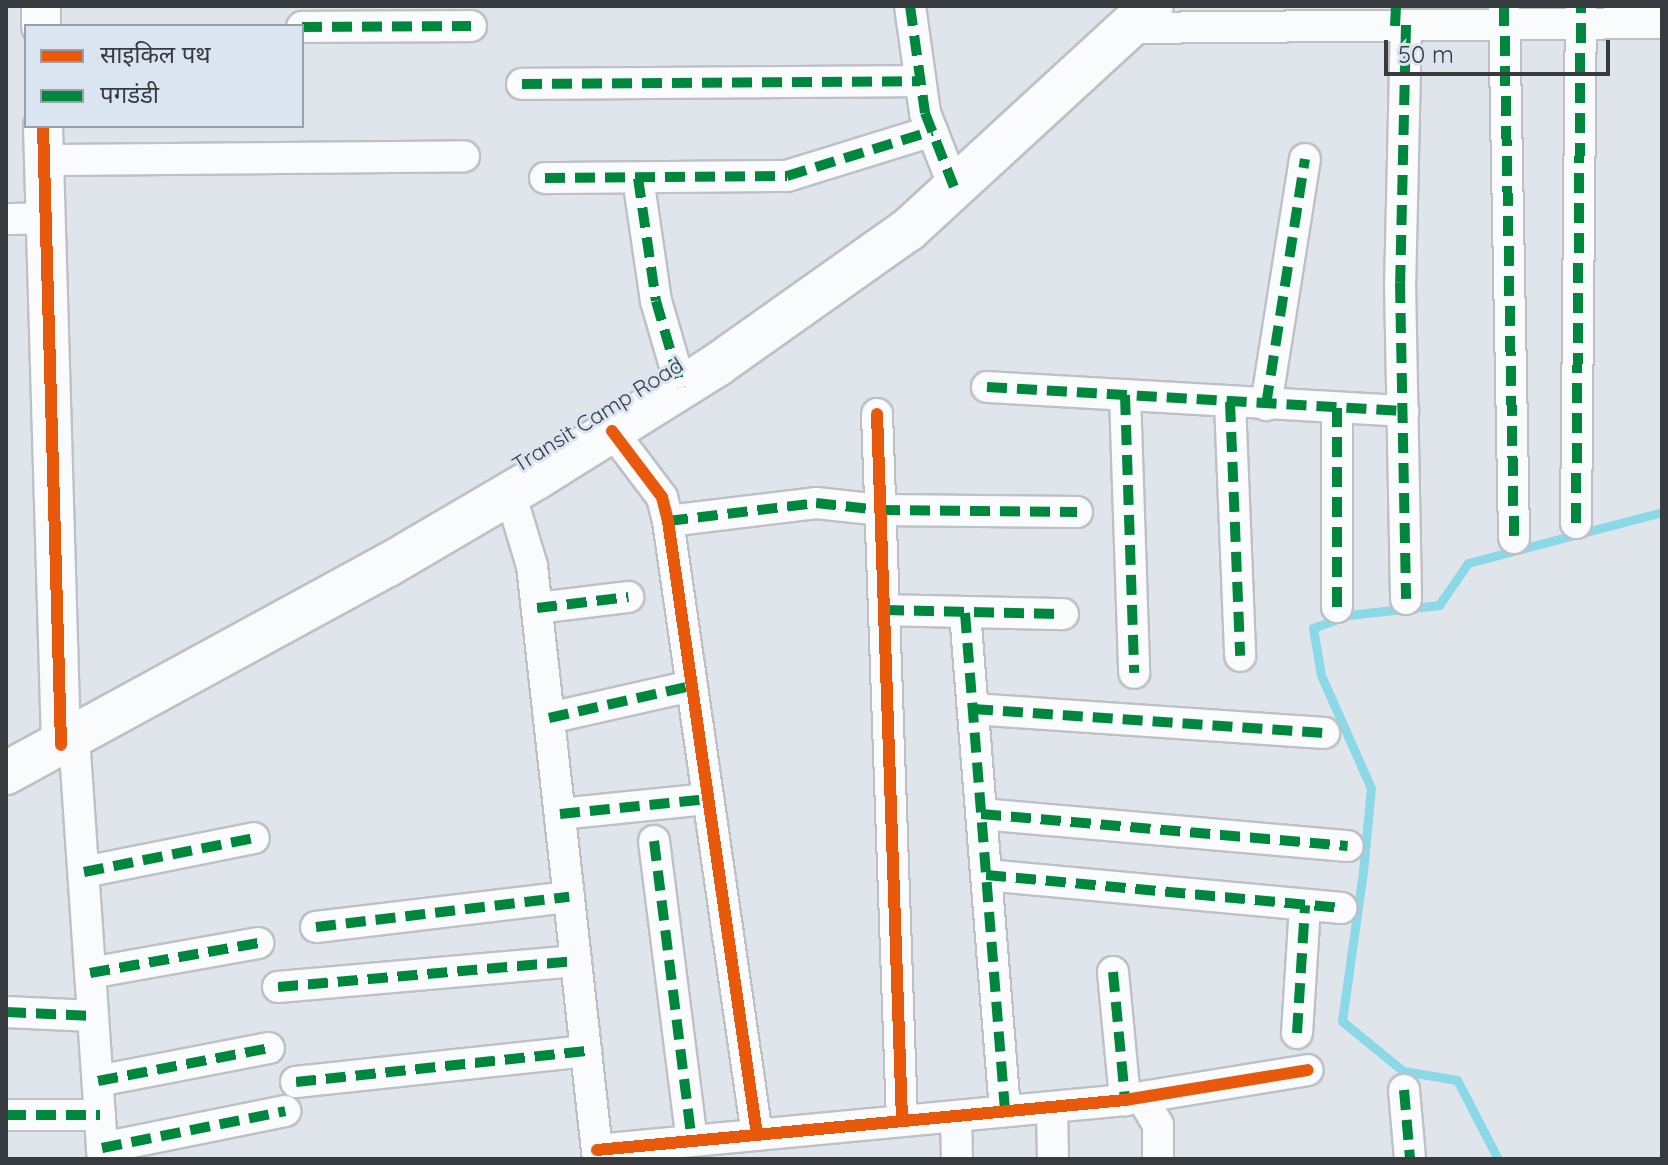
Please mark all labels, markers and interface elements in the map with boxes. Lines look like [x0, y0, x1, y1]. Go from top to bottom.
legend [24, 24, 304, 128]
scale bar [1388, 24, 1614, 74]
text: साइकिल पथ [100, 39, 211, 69]
text: 50 m [1398, 39, 1454, 69]
text: पगडंडी [100, 79, 159, 109]
street label: Transit Camp Road [508, 352, 688, 478]

